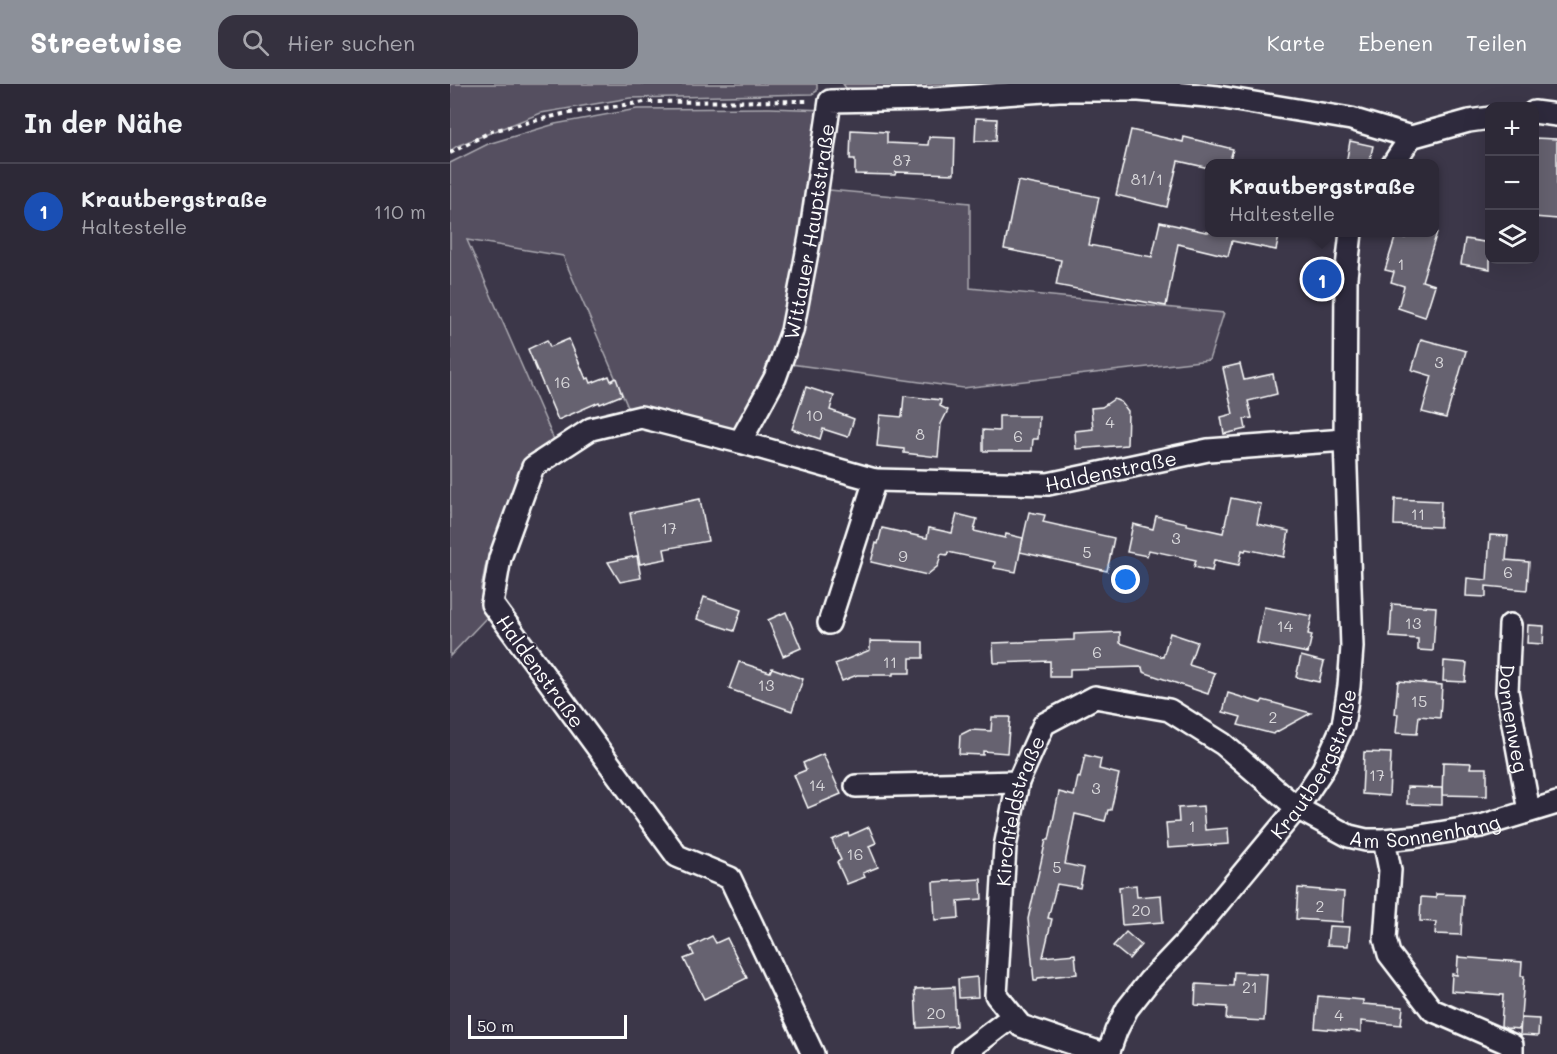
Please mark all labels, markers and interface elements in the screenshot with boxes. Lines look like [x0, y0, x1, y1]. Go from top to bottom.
search box [218, 15, 638, 69]
text: Streetwise [30, 24, 182, 60]
icon: search [239, 26, 272, 59]
text: Hier suchen [287, 28, 415, 57]
text: Karte [1267, 29, 1325, 56]
text: Ebenen [1358, 29, 1433, 56]
text: Teilen [1466, 29, 1527, 56]
map controls [1485, 102, 1539, 264]
button: + [1485, 102, 1539, 156]
text: In der Nähe [24, 106, 183, 140]
street label: Wittauer Hauptstraße [778, 122, 840, 342]
house number: 87 [893, 149, 911, 170]
button: − [1485, 156, 1539, 210]
popup [1205, 159, 1439, 237]
house number: 81/1 [1131, 168, 1163, 189]
text: Krautbergstraße [1229, 171, 1415, 200]
text: Krautbergstraße [81, 184, 267, 213]
text: 1 [39, 198, 48, 224]
text: 110 m [373, 198, 426, 224]
text: Haltestelle [1229, 200, 1335, 226]
button: layers [1485, 210, 1539, 264]
text: Haltestelle [81, 213, 187, 239]
house number: 1 [1397, 253, 1405, 274]
pin: 1 [1302, 256, 1342, 302]
house number: 3 [1434, 351, 1444, 372]
house number: 16 [554, 371, 570, 392]
house number: 10 [805, 404, 823, 425]
house number: 4 [1105, 411, 1115, 432]
house number: 8 [915, 423, 925, 444]
house number: 6 [1013, 425, 1023, 446]
street label: Haldenstraße [1042, 444, 1179, 497]
house number: 11 [1411, 503, 1425, 524]
house number: 17 [661, 517, 677, 538]
house number: 3 [1171, 527, 1181, 548]
house number: 5 [1082, 541, 1092, 562]
house number: 9 [898, 545, 908, 566]
house number: 6 [1503, 561, 1513, 582]
your location [1111, 565, 1140, 594]
street label: Haldenstraße [491, 609, 591, 733]
house number: 13 [1405, 612, 1421, 633]
house number: 14 [1277, 615, 1294, 636]
house number: 6 [1092, 641, 1102, 662]
house number: 11 [883, 651, 897, 672]
street label: Dornenweg [1494, 663, 1535, 775]
house number: 13 [758, 674, 774, 695]
street label: Krautbergstraße [1264, 687, 1361, 844]
house number: 15 [1411, 690, 1427, 711]
house number: 2 [1269, 706, 1277, 727]
street label: Kirchfeldstraße [990, 731, 1050, 887]
house number: 17 [1369, 764, 1385, 785]
house number: 14 [809, 774, 826, 795]
house number: 3 [1091, 777, 1101, 798]
street label: Am Sonnenhang [1347, 808, 1503, 853]
house number: 1 [1188, 815, 1196, 836]
house number: 16 [847, 843, 863, 864]
house number: 5 [1052, 856, 1062, 877]
house number: 2 [1316, 895, 1324, 916]
house number: 20 [1132, 899, 1151, 920]
house number: 21 [1242, 976, 1258, 997]
house number: 20 [927, 1002, 946, 1023]
house number: 4 [1334, 1004, 1344, 1025]
scale bar [468, 1012, 627, 1040]
text: 50 m [477, 1015, 514, 1036]

